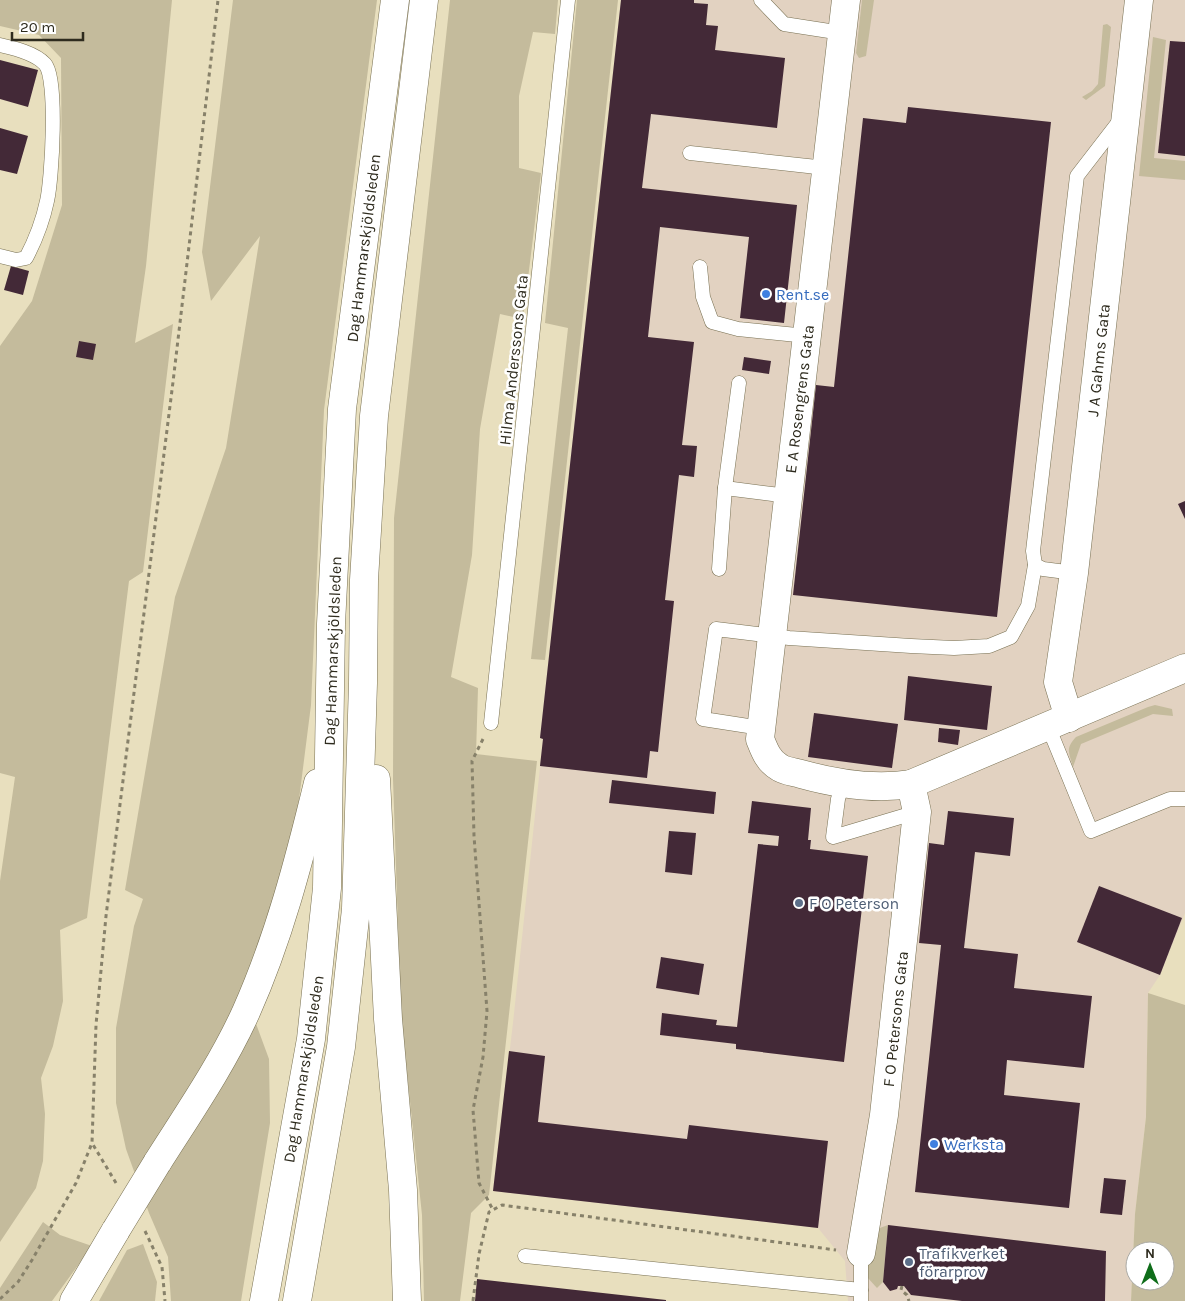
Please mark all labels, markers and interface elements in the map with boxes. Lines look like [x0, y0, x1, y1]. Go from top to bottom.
scale bar [12, 10, 84, 42]
text: 20 m [20, 18, 55, 36]
street label: Dag Hammarskjöldsleden [343, 153, 384, 343]
street label: Hilma Anderssons Gata [495, 274, 532, 446]
place label: Rent.se [776, 285, 829, 304]
marker: Rent.se [760, 288, 772, 300]
street label: J A Gahms Gata [1083, 303, 1114, 417]
street label: E A Rosengrens Gata [781, 324, 818, 474]
street label: Dag Hammarskjöldsleden [320, 556, 345, 746]
place label: F O Peterson [809, 894, 899, 913]
marker: F O Peterson [793, 897, 805, 909]
street label: F O Petersons Gata [879, 950, 912, 1088]
street label: Dag Hammarskjöldsleden [279, 974, 328, 1164]
place label: Werksta [944, 1135, 1004, 1154]
marker: Werksta [928, 1138, 940, 1150]
north arrow [1125, 1241, 1175, 1291]
place label: Trafikverket förarprov [919, 1244, 1005, 1281]
text: N [1145, 1245, 1155, 1262]
marker: Trafikverket förarprov [903, 1256, 915, 1268]

